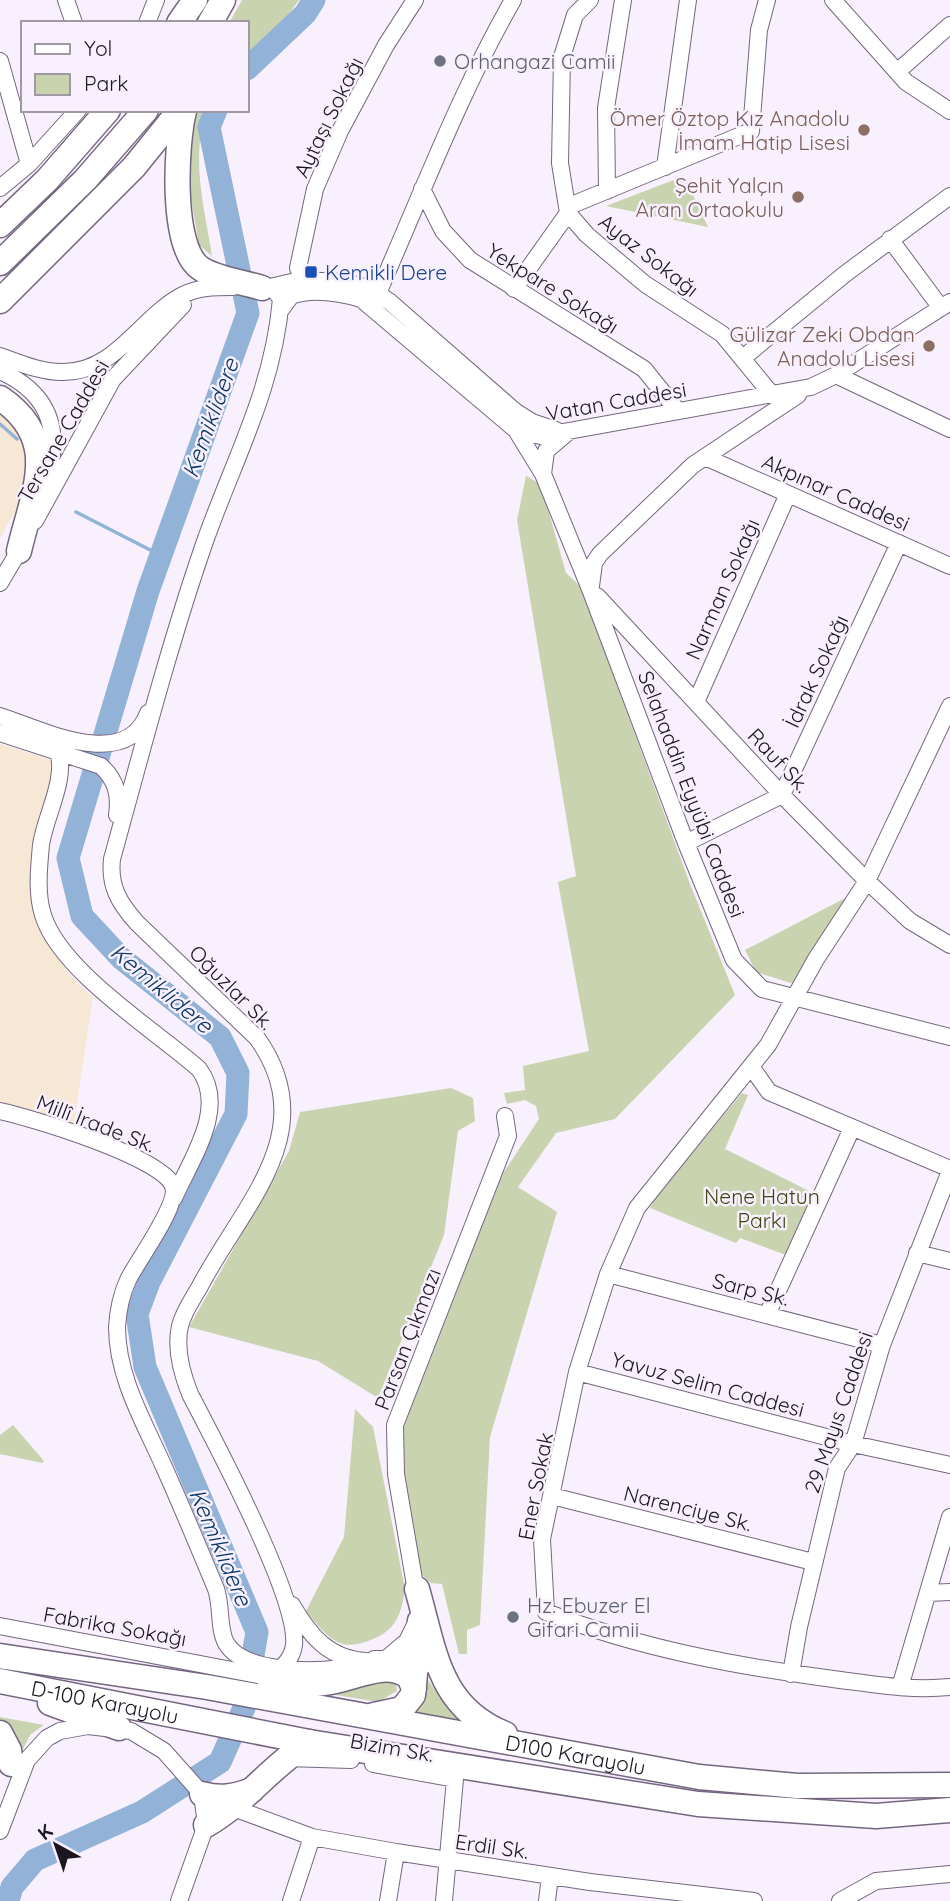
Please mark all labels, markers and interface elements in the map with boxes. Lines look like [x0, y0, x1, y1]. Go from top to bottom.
legend [21, 21, 248, 112]
text: Yol [84, 35, 112, 61]
place label: Orhangazi Camii [454, 48, 616, 74]
street label: Aytaşı Sokağı [288, 52, 368, 182]
marker: Orhangazi Camii [432, 53, 448, 69]
text: Park [84, 70, 128, 96]
place label: Ömer Öztop Kız Anadolu İmam Hatip Lisesi [610, 105, 850, 155]
marker: Ömer Öztop Kız Anadolu İmam Hatip Lisesi [856, 122, 872, 138]
place label: Şehit Yalçın Aran Ortaokulu [636, 172, 784, 222]
marker: Şehit Yalçın Aran Ortaokulu [790, 189, 806, 205]
street label: Ayaz Sokağı [594, 208, 704, 302]
street label: Yekpare Sokağı [482, 237, 624, 339]
place label: Kemikli Dere [325, 259, 447, 285]
marker: Kemikli Dere [303, 264, 319, 280]
place label: Gülizar Zeki Obdan Anadolu Lisesi [729, 321, 915, 371]
marker: Gülizar Zeki Obdan Anadolu Lisesi [921, 338, 937, 354]
water label: Kemiklidere [175, 354, 245, 482]
street label: Tersane Caddesi [12, 355, 114, 507]
street label: Vatan Caddesi [544, 376, 688, 426]
street label: Akpınar Caddesi [758, 448, 914, 536]
street label: Narman Sokağı [679, 514, 765, 664]
street label: İdrak Sokağı [779, 610, 853, 732]
street label: Selahaddin Eyyübi Caddesi [633, 667, 751, 921]
street label: Rauf Sk. [743, 722, 815, 798]
water label: Kemiklidere [105, 937, 220, 1040]
street label: Oğuzlar Sk. [184, 939, 280, 1035]
street label: Millî İrade Sk. [33, 1089, 159, 1157]
park label: Nene Hatun Parkı [704, 1183, 820, 1233]
street label: Parsan Çıkmazı [368, 1264, 446, 1414]
street label: Sarp Sk. [710, 1267, 792, 1311]
street label: 29 Mayıs Caddesi [798, 1328, 878, 1496]
street label: Yavuz Selim Caddesi [609, 1346, 807, 1422]
street label: Ener Sokak [512, 1430, 558, 1542]
street label: Narenciye Sk. [621, 1480, 755, 1536]
water label: Kemiklidere [183, 1484, 259, 1611]
place label: Hz. Ebuzer El Gifari Camii [527, 1592, 651, 1642]
street label: Fabrika Sokağı [41, 1601, 189, 1651]
marker: Hz. Ebuzer El Gifari Camii [505, 1609, 521, 1625]
street label: D-100 Karayolu [29, 1674, 181, 1729]
street label: Bizim Sk. [348, 1727, 436, 1767]
street label: D100 Karayolu [503, 1729, 648, 1780]
north arrow [21, 1810, 91, 1880]
text: K [33, 1819, 58, 1845]
street label: Erdil Sk. [453, 1828, 531, 1864]

